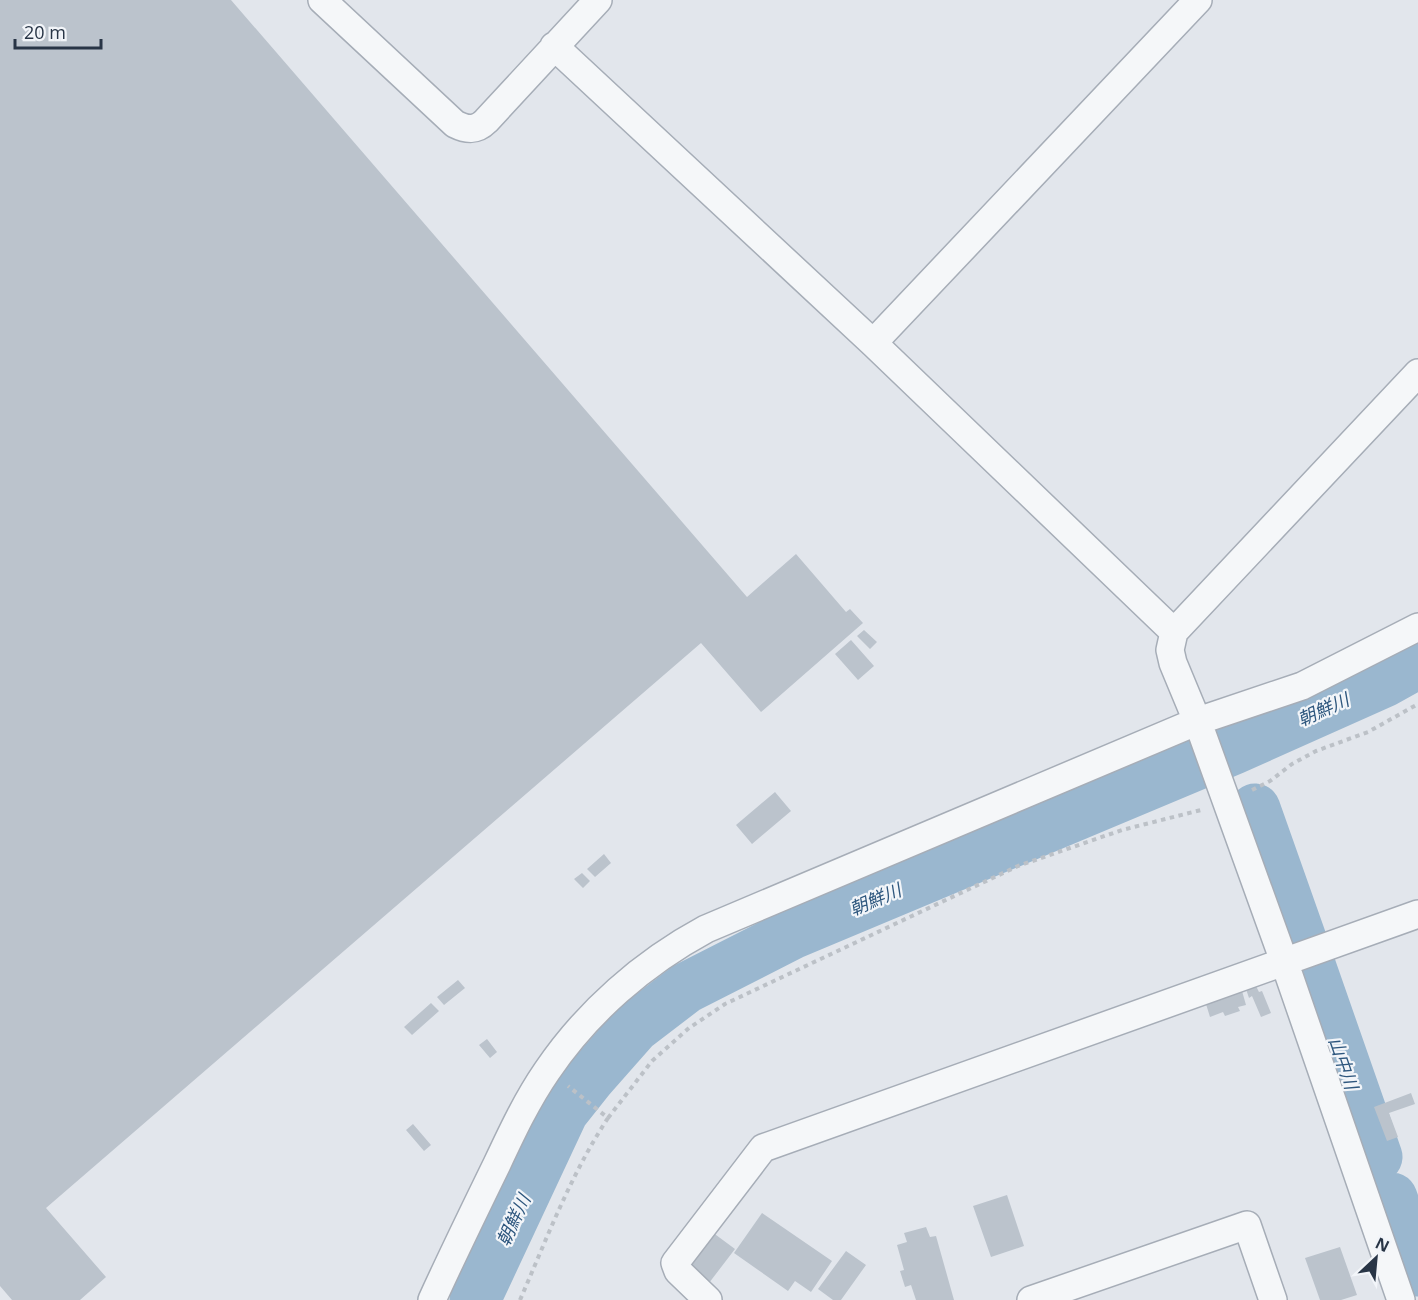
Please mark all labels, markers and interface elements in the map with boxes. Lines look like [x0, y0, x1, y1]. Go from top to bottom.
scale bar [15, 12, 100, 50]
text: 20 m [24, 20, 66, 44]
water label: 朝鮮川 [1293, 686, 1354, 731]
water label: 朝鮮川 [845, 877, 906, 921]
water label: 山中川 [1324, 1034, 1365, 1094]
water label: 朝鮮川 [491, 1189, 536, 1250]
north arrow [1346, 1228, 1406, 1288]
text: N [1372, 1232, 1393, 1257]

